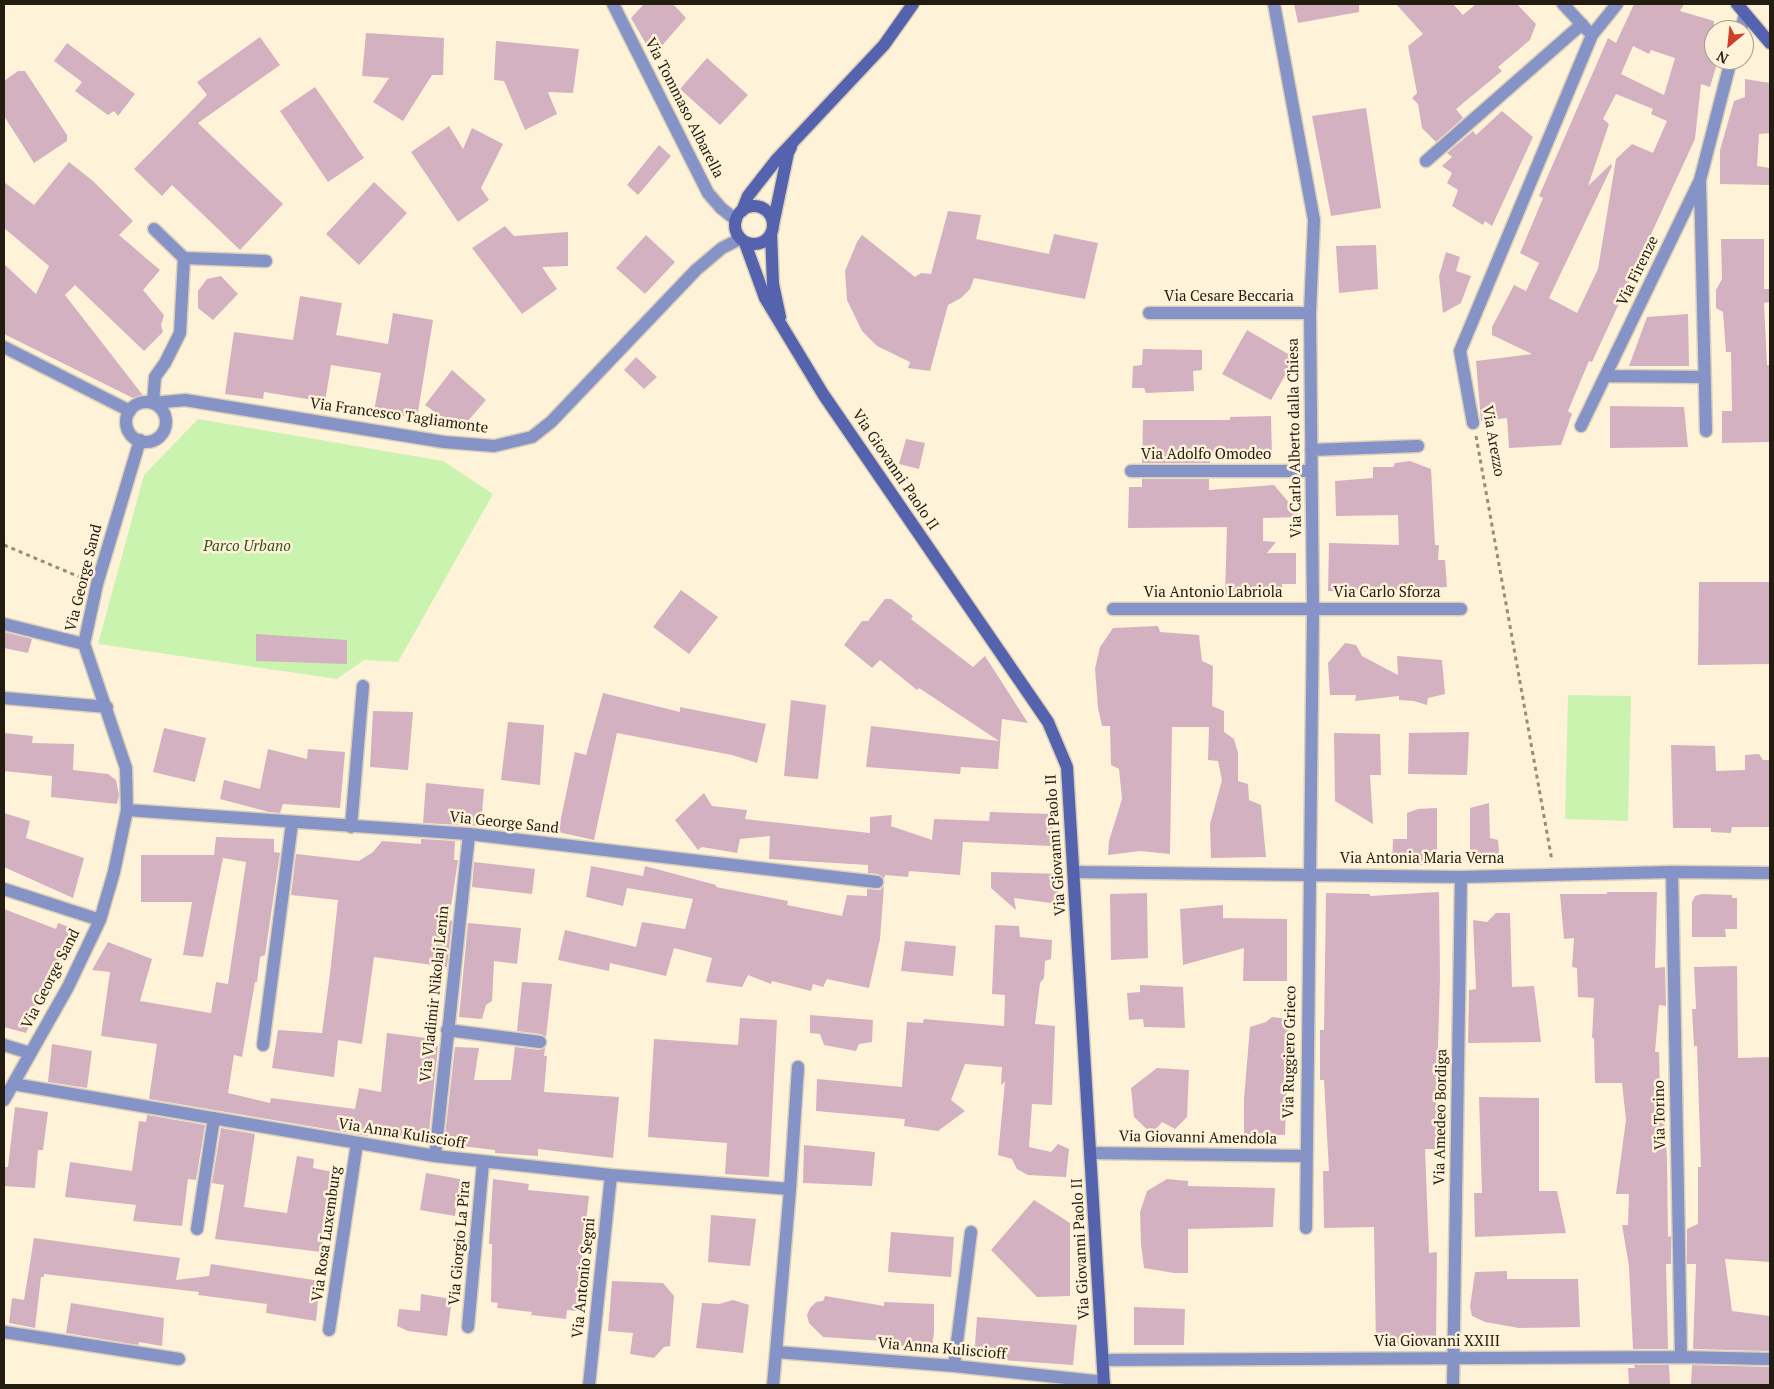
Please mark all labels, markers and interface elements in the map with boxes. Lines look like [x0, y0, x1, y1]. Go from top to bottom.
north arrow [1704, 20, 1754, 70]
street label: Via Tommaso Albarella [641, 35, 727, 181]
text: N [1713, 47, 1731, 69]
street label: Via Firenze [1613, 233, 1663, 309]
street label: Via Cesare Beccaria [1164, 288, 1294, 306]
street label: Via Carlo Alberto dalla Chiesa [1284, 338, 1306, 538]
street label: Via Francesco Tagliamonte [309, 395, 489, 437]
street label: Via Arezzo [1478, 404, 1508, 478]
street label: Via Giovanni Paolo II [848, 406, 942, 534]
street label: Via Adolfo Omodeo [1141, 446, 1271, 464]
street label: Via George Sand [62, 523, 106, 633]
park label: Parco Urbano [203, 538, 291, 556]
street label: Via Antonio Labriola [1143, 584, 1283, 602]
street label: Via Carlo Sforza [1333, 584, 1441, 602]
street label: Via Giovanni Paolo II [1042, 774, 1070, 916]
street label: Via George Sand [448, 808, 560, 838]
street label: Via Antonia Maria Verna [1340, 850, 1504, 868]
street label: Via Vladimir Nikolaj Lenin [417, 905, 453, 1083]
street label: Via George Sand [18, 926, 84, 1032]
street label: Via Ruggiero Grieco [1280, 985, 1300, 1119]
street label: Via Amedeo Bordiga [1431, 1049, 1451, 1185]
street label: Via Torino [1650, 1080, 1670, 1150]
street label: Via Anna Kuliscioff [337, 1115, 467, 1153]
street label: Via Giovanni Amendola [1119, 1128, 1277, 1148]
street label: Via Rosa Luxemburg [309, 1165, 345, 1303]
street label: Via Giovanni Paolo II [1068, 1178, 1094, 1320]
street label: Via Giorgio La Pira [446, 1180, 474, 1306]
street label: Via Antonio Segni [569, 1217, 599, 1339]
street label: Via Giovanni XXIII [1374, 1333, 1500, 1351]
street label: Via Anna Kuliscioff [877, 1334, 1007, 1364]

